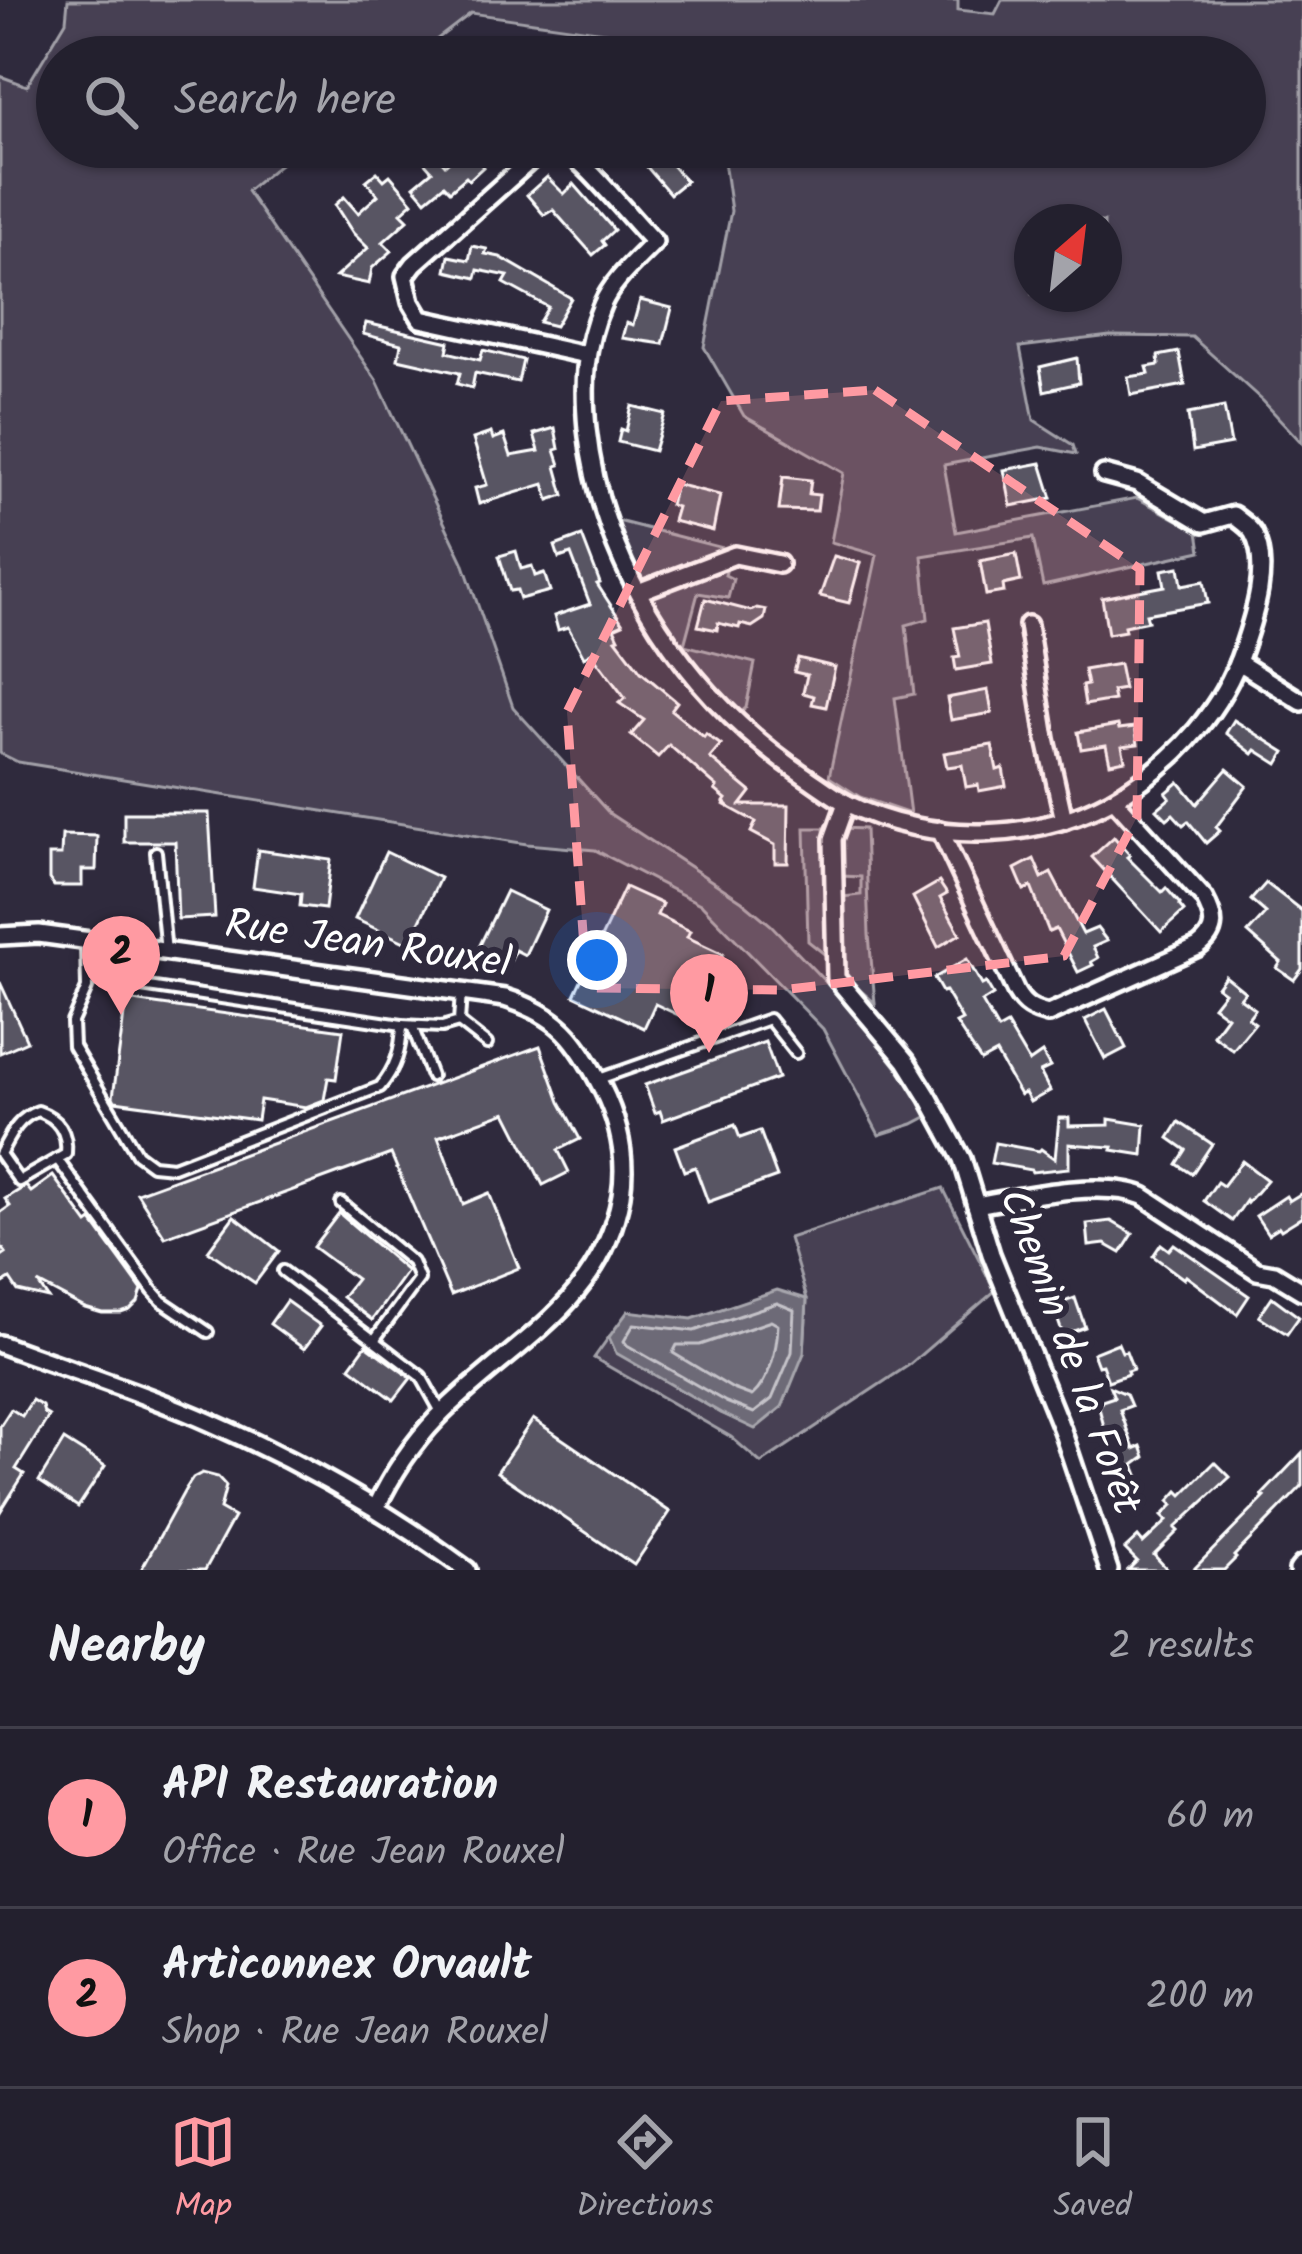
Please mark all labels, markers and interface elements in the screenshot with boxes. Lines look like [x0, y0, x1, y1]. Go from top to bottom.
search box [36, 36, 1266, 168]
text: Search here [174, 66, 396, 138]
icon: search [78, 69, 144, 135]
north arrow [1014, 204, 1122, 312]
street label: Rue Jean Rouxel [220, 892, 516, 998]
pin: 2 [82, 916, 160, 1015]
your location [567, 930, 627, 990]
pin: 1 [670, 954, 748, 1053]
street label: Chemin de la Forêt [979, 1180, 1159, 1525]
text: Nearby [48, 1608, 205, 1689]
text: 2 results [1109, 1617, 1254, 1679]
text: API Restauration [162, 1751, 498, 1823]
text: 1 [81, 1787, 93, 1849]
text: 60 m [1166, 1787, 1254, 1849]
text: Office · Rue Jean Rouxel [162, 1823, 565, 1885]
text: Articonnex Orvault [162, 1931, 532, 2003]
text: 2 [76, 1967, 98, 2029]
text: 200 m [1146, 1967, 1254, 2029]
text: Shop · Rue Jean Rouxel [162, 2003, 549, 2065]
tab: Map [170, 2109, 236, 2234]
tab: Directions [576, 2109, 713, 2234]
tab: Saved [1054, 2109, 1132, 2234]

